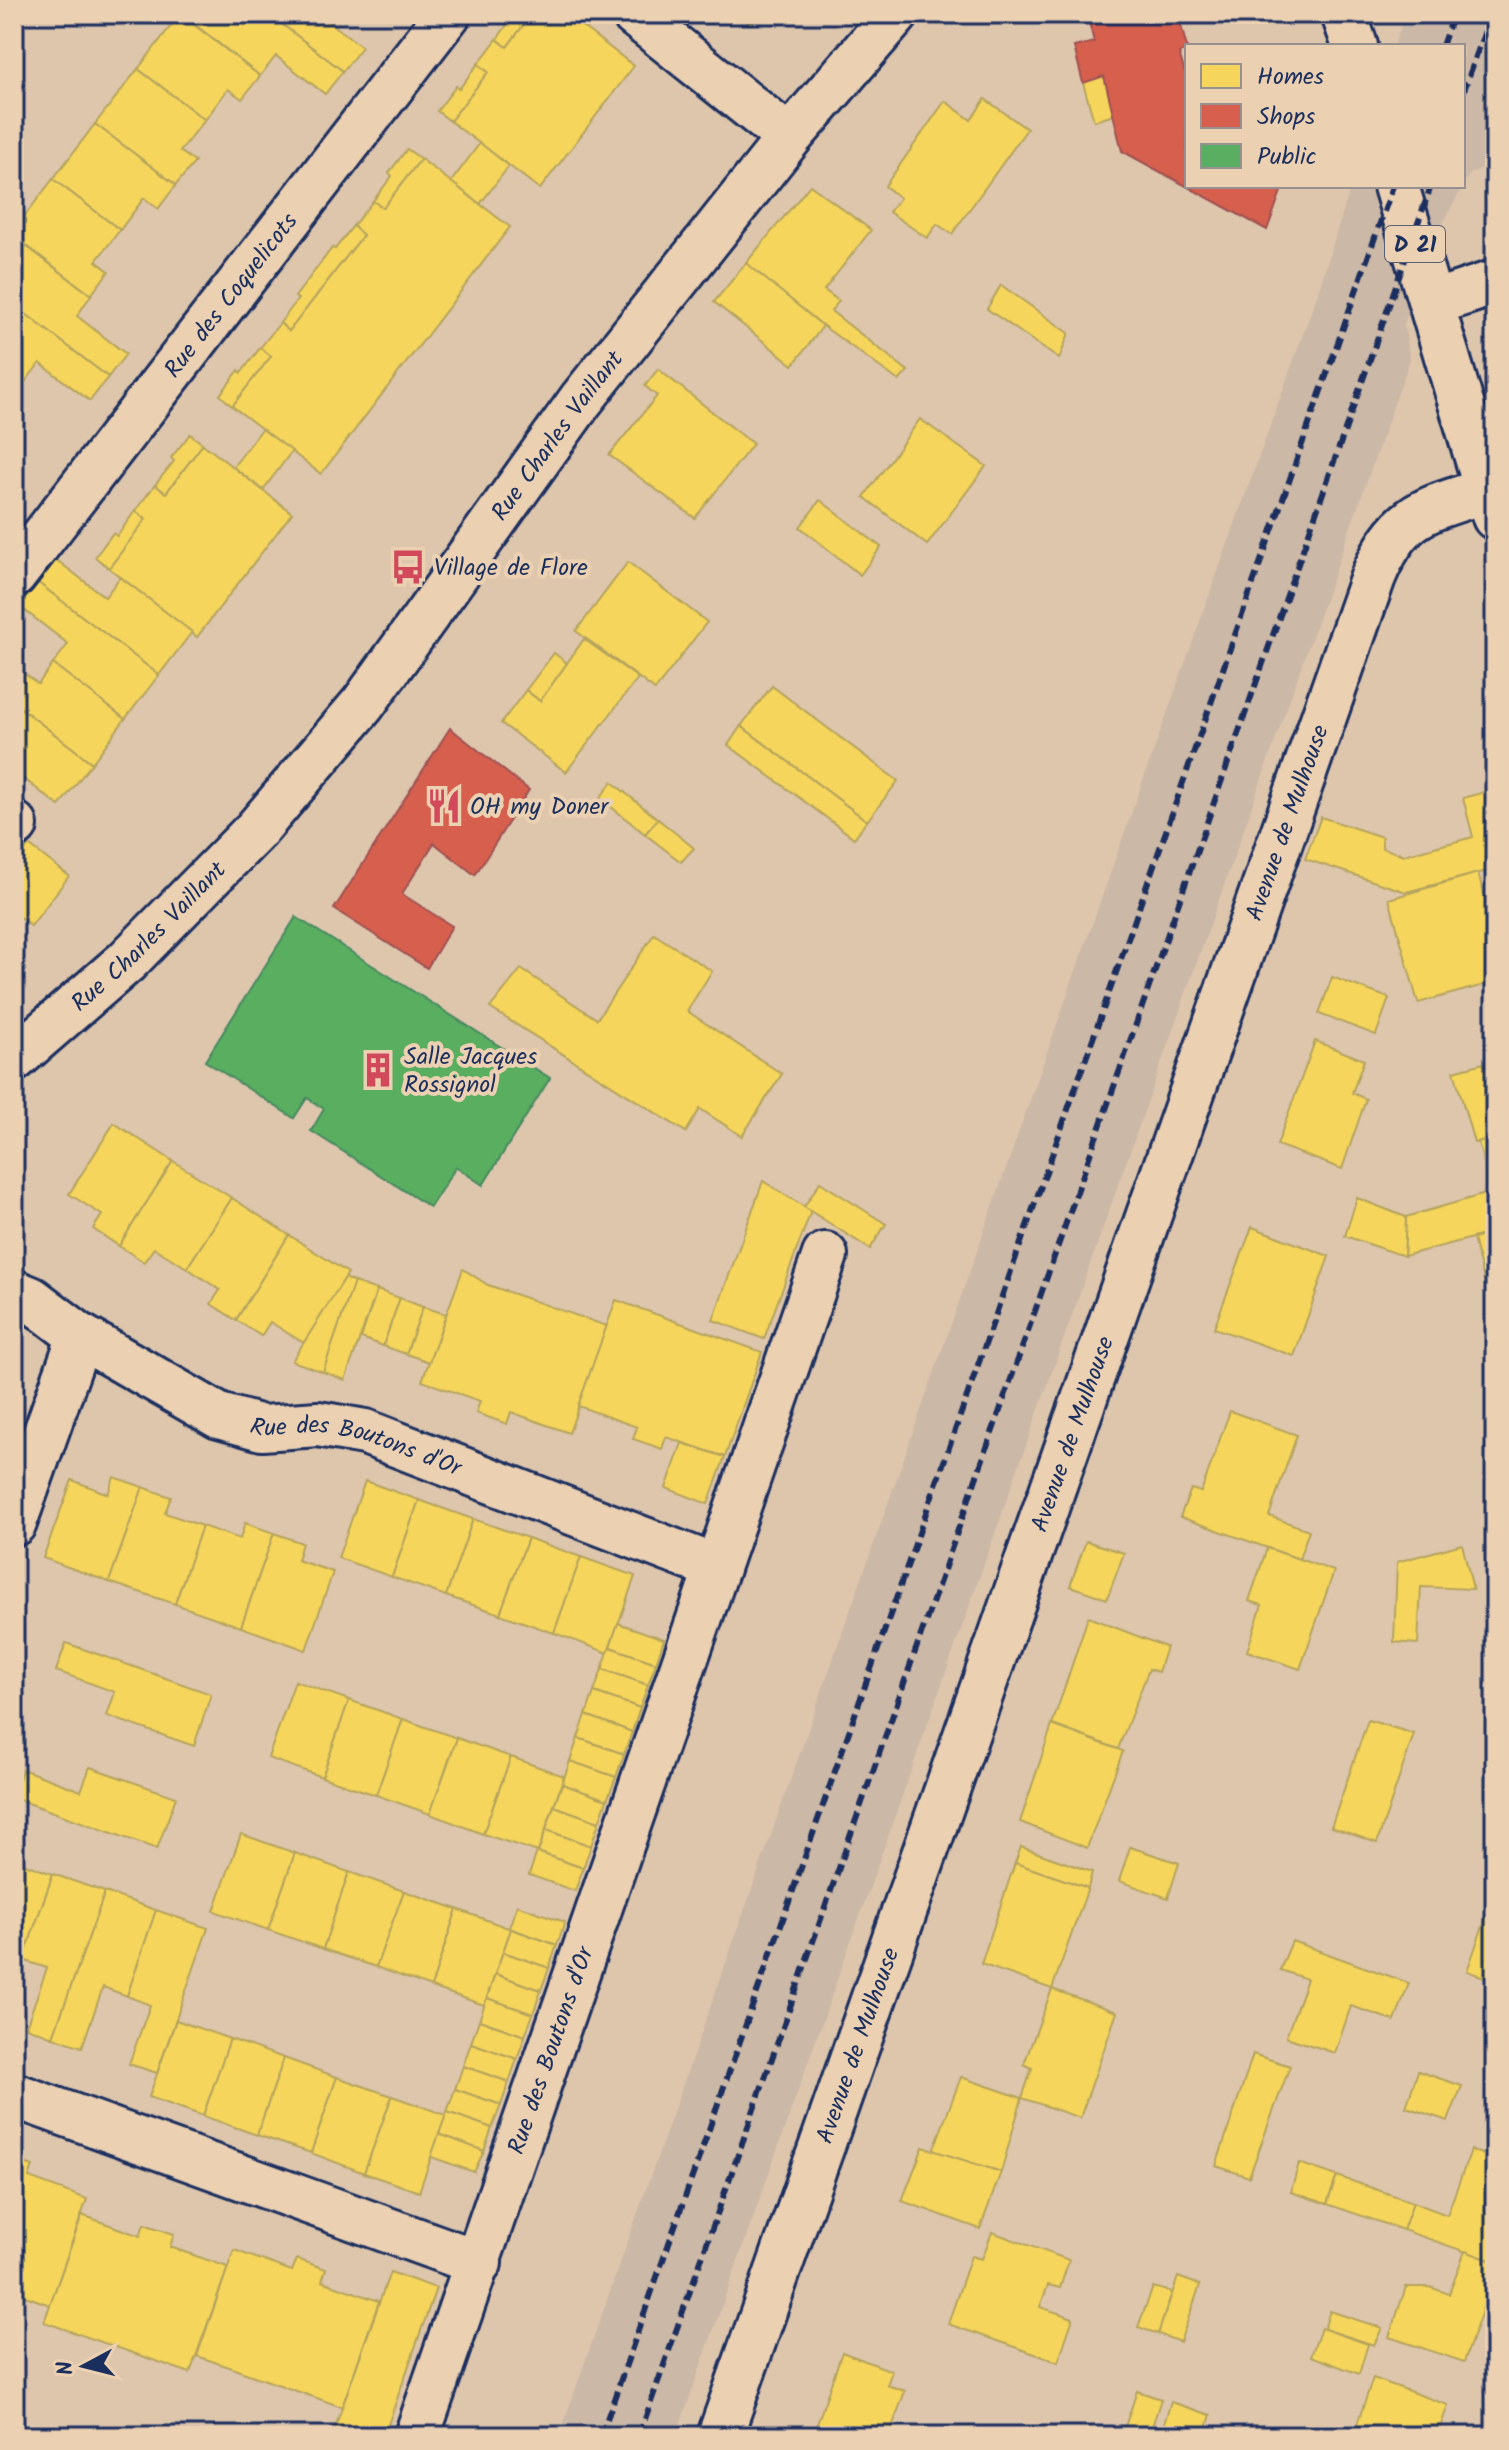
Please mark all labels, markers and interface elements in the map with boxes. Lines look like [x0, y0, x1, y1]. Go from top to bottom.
legend [1185, 44, 1465, 188]
text: Homes [1257, 58, 1324, 97]
text: Shops [1257, 98, 1315, 137]
text: Public [1257, 138, 1316, 177]
street label: Rue des Coquelicots [155, 205, 309, 387]
road number: D 21 [1385, 226, 1445, 262]
street label: Rue Charles Vaillant [482, 342, 635, 530]
bus stop icon: Village de Flore [389, 548, 427, 586]
place label: Village de Flore [434, 549, 588, 588]
street label: Avenue de Mulhouse [1236, 720, 1341, 927]
restaurant icon: OH my Doner [425, 787, 463, 825]
place label: OH my Doner [470, 788, 610, 827]
street label: Rue Charles Vaillant [63, 852, 237, 1022]
place label: Salle Jacques Rossignol [404, 1038, 537, 1105]
building icon: Salle Jacques Rossignol [359, 1051, 397, 1089]
street label: Avenue de Mulhouse [1021, 1331, 1126, 1538]
street label: Rue des Boutons d'Or [245, 1406, 469, 1489]
street label: Rue des Boutons d'Or [498, 1940, 606, 2160]
street label: Avenue de Mulhouse [806, 1942, 911, 2149]
north arrow [44, 2326, 124, 2406]
text: N [48, 2359, 85, 2377]

